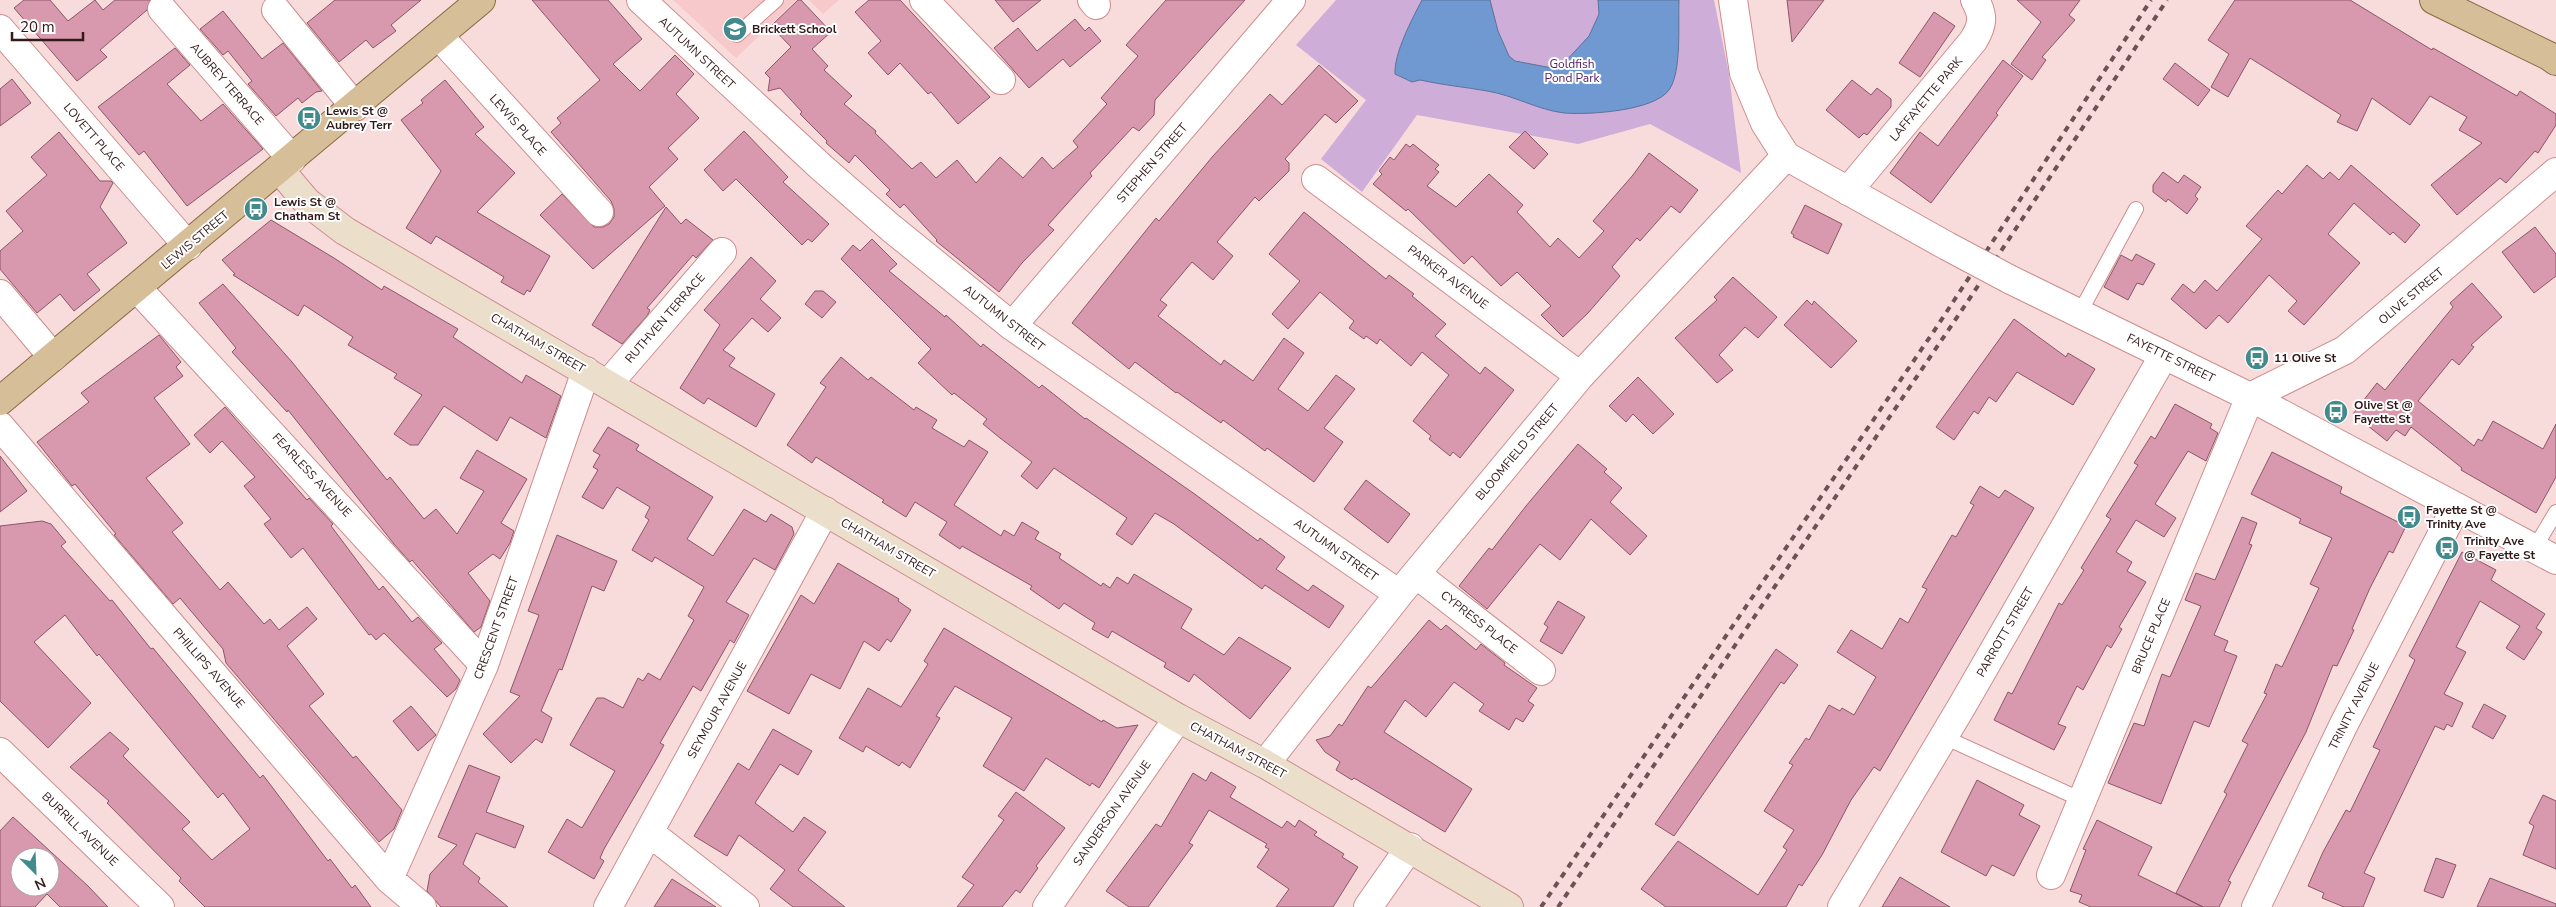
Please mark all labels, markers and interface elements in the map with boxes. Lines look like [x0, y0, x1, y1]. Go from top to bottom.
scale bar [12, 10, 84, 42]
street label: AUTUMN STREET [655, 13, 739, 93]
school or university icon: Brickett School [722, 16, 748, 42]
text: 20 m [20, 17, 55, 37]
place label: Brickett School [752, 21, 837, 37]
street label: AUBREY TERRACE [187, 39, 267, 129]
street label: LAFFAYETTE PARK [1886, 53, 1966, 144]
park label: Goldfish Pond Park [1545, 56, 1600, 86]
street label: LEWIS PLACE [486, 91, 550, 159]
street label: LOVETT PLACE [60, 100, 128, 174]
place label: Lewis St @ Aubrey Terr [326, 103, 392, 133]
bus stop icon: Lewis St @ Aubrey Terr [296, 105, 322, 131]
street label: STEPHEN STREET [1113, 119, 1192, 206]
place label: Lewis St @ Chatham St [274, 194, 340, 224]
bus stop icon: Lewis St @ Chatham St [243, 196, 269, 222]
street label: LEWIS STREET [158, 206, 233, 273]
street label: PARKER AVENUE [1404, 241, 1492, 313]
street label: OLIVE STREET [2375, 263, 2448, 328]
street label: RUTHVEN TERRACE [622, 270, 708, 366]
street label: AUTUMN STREET [960, 281, 1049, 355]
street label: CHATHAM STREET [488, 309, 589, 377]
street label: FAYETTE STREET [2124, 330, 2218, 387]
bus stop icon: 11 Olive St [2244, 345, 2270, 371]
place label: 11 Olive St [2274, 350, 2336, 366]
place label: Olive St @ Fayette St [2354, 397, 2413, 427]
bus stop icon: Olive St @ Fayette St [2323, 399, 2349, 425]
street label: BLOOMFIELD STREET [1472, 400, 1563, 504]
street label: FEARLESS AVENUE [269, 430, 355, 520]
place label: Fayette St @ Trinity Ave [2426, 502, 2497, 532]
bus stop icon: Fayette St @ Trinity Ave [2396, 504, 2422, 530]
street label: CHATHAM STREET [838, 514, 939, 582]
street label: AUTUMN STREET [1291, 515, 1382, 585]
place label: Trinity Ave @ Fayette St [2464, 533, 2535, 563]
bus stop icon: Trinity Ave @ Fayette St [2434, 535, 2460, 561]
street label: CRESCENT STREET [470, 574, 522, 682]
street label: PARROTT STREET [1973, 583, 2038, 680]
street label: CYPRESS PLACE [1437, 587, 1521, 657]
street label: BRUCE PLACE [2128, 596, 2174, 676]
street label: PHILLIPS AVENUE [170, 624, 248, 712]
street label: SEYMOUR AVENUE [684, 658, 750, 762]
street label: TRINITY AVENUE [2325, 660, 2383, 752]
street label: CHATHAM STREET [1187, 718, 1290, 783]
street label: SANDERSON AVENUE [1069, 757, 1155, 869]
street label: BURRILL AVENUE [38, 788, 122, 870]
north arrow [10, 847, 60, 897]
text: N [31, 873, 49, 894]

